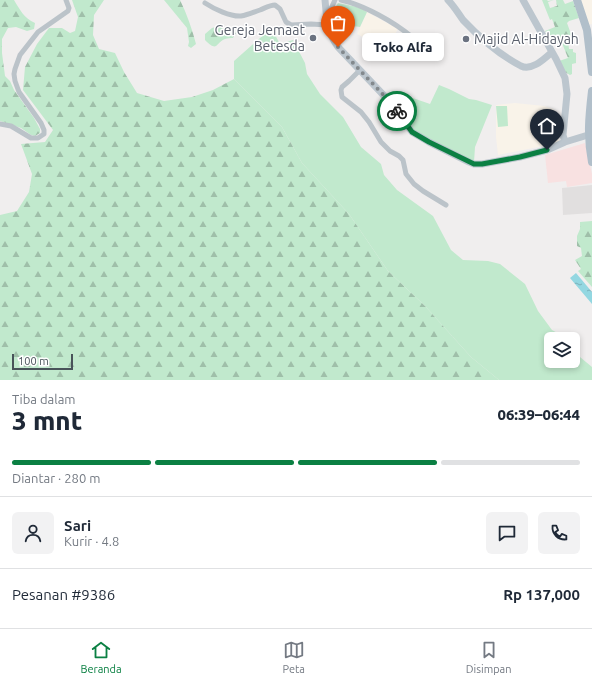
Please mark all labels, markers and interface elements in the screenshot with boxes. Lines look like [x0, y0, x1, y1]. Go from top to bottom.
pin [321, 6, 355, 47]
icon: bag [327, 12, 349, 34]
place label: Gereja Jemaat Betesda [215, 22, 305, 54]
place label: Majid Al-Hidayah [474, 31, 579, 47]
marker: Gereja Jemaat Betesda [308, 33, 318, 43]
callout: Toko Alfa [362, 33, 444, 61]
marker: Majid Al-Hidayah [461, 34, 471, 44]
text: Toko Alfa [373, 40, 433, 54]
courier [377, 91, 417, 131]
icon: bike [386, 100, 408, 122]
pin [530, 109, 564, 150]
icon: home [536, 115, 558, 137]
map controls [544, 332, 580, 368]
button: layers [544, 332, 580, 368]
scale bar [12, 352, 73, 371]
text: 100 m [18, 355, 49, 367]
text: Tiba dalam [12, 392, 76, 406]
text: 3 mnt [12, 406, 82, 435]
text: 06:39–06:44 [497, 406, 580, 423]
text: Diantar · 280 m [12, 471, 100, 485]
button: person [12, 512, 54, 554]
button: chat [486, 512, 528, 554]
button: phone [538, 512, 580, 554]
text: Sari [64, 517, 91, 534]
text: Kurir · 4.8 [64, 534, 119, 548]
text: Pesanan #9386 [12, 586, 115, 603]
text: Rp 137,000 [503, 586, 580, 603]
tab: Beranda [80, 639, 122, 675]
tab: Peta [283, 639, 305, 675]
tab: Disimpan [466, 639, 512, 675]

